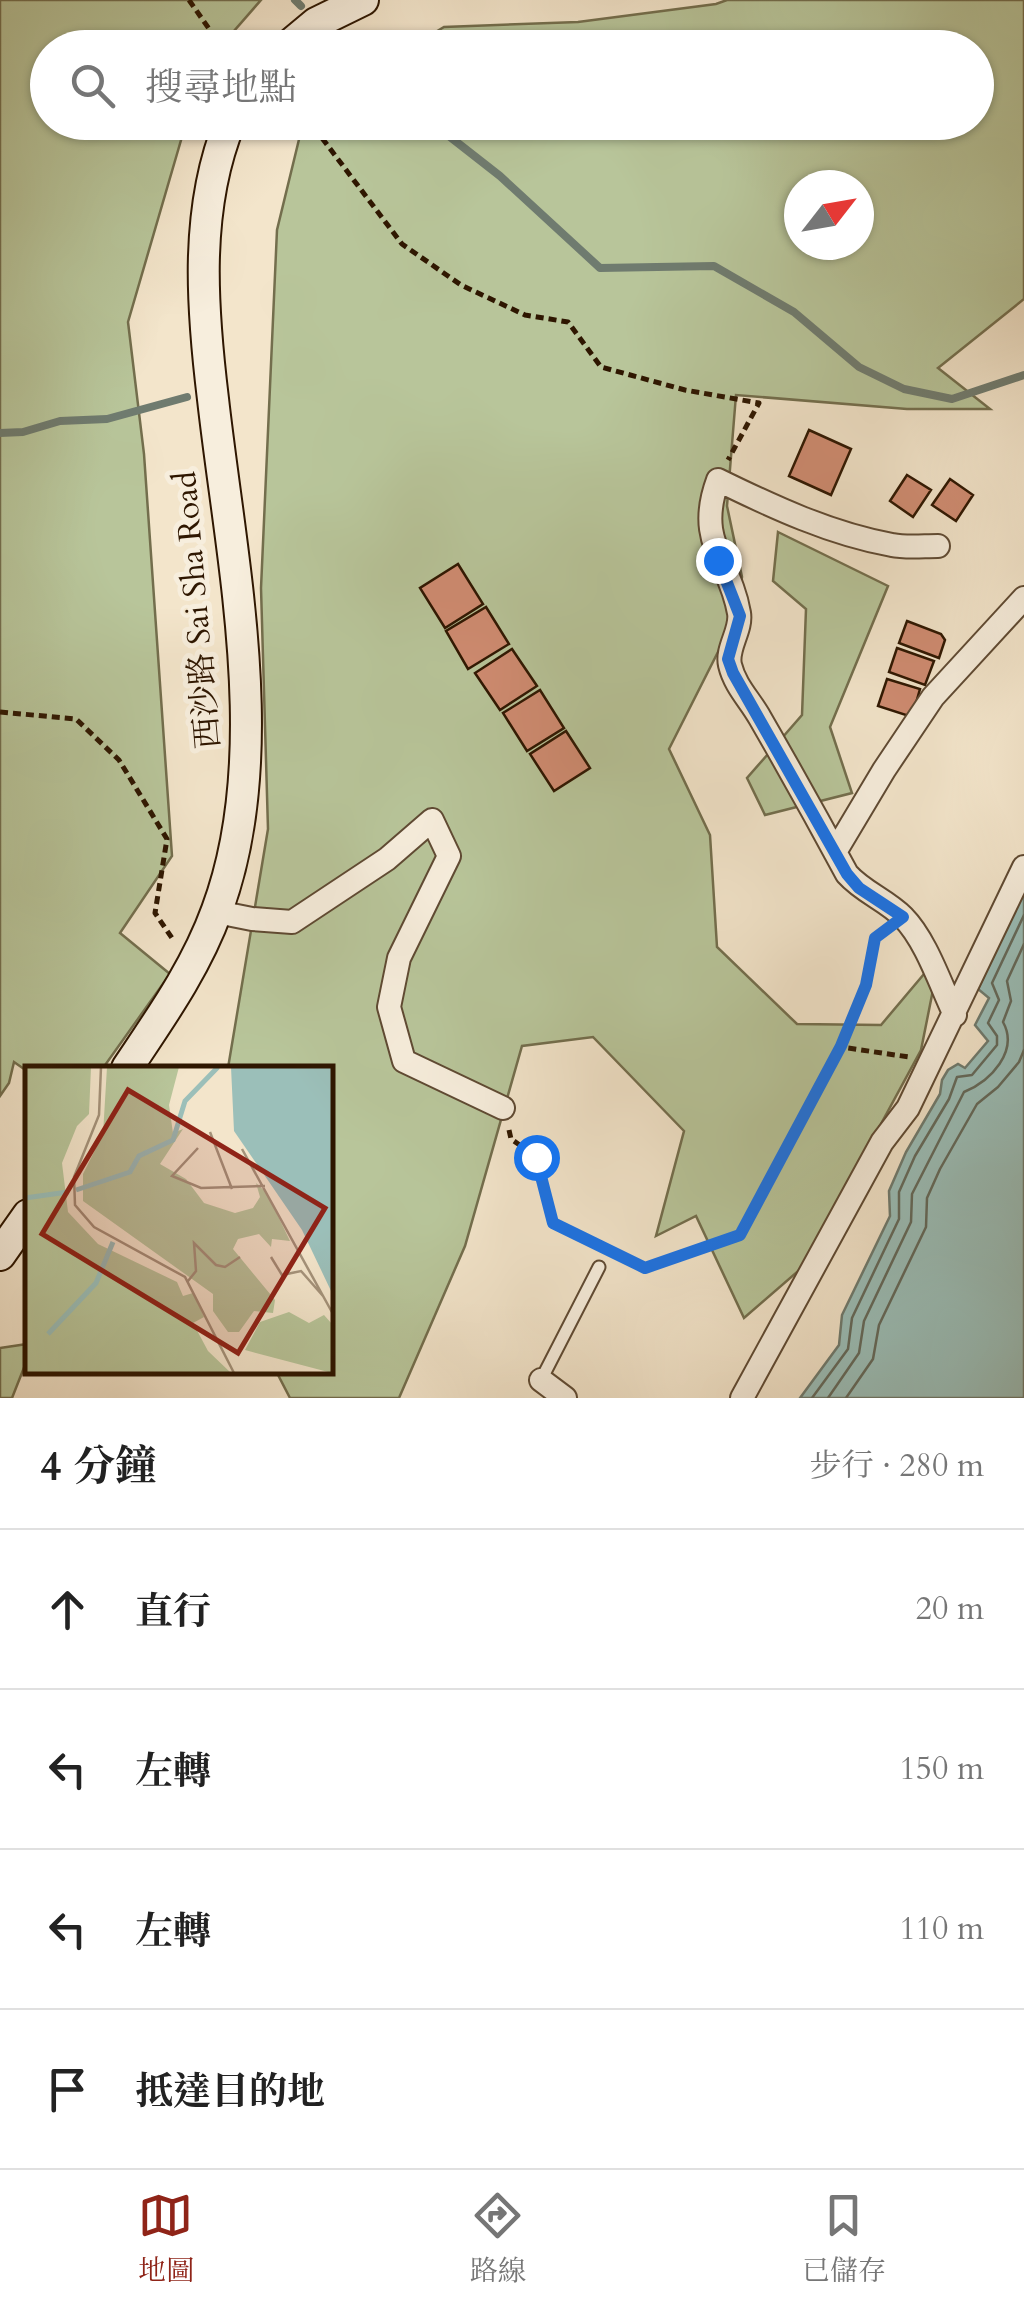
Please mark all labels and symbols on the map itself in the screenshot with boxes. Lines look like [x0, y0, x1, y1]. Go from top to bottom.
north arrow [784, 170, 874, 260]
street label: 西沙路 Sai Sha Road [163, 469, 231, 751]
route end [696, 538, 742, 584]
inset map [25, 1066, 332, 1373]
route start [514, 1135, 560, 1181]

